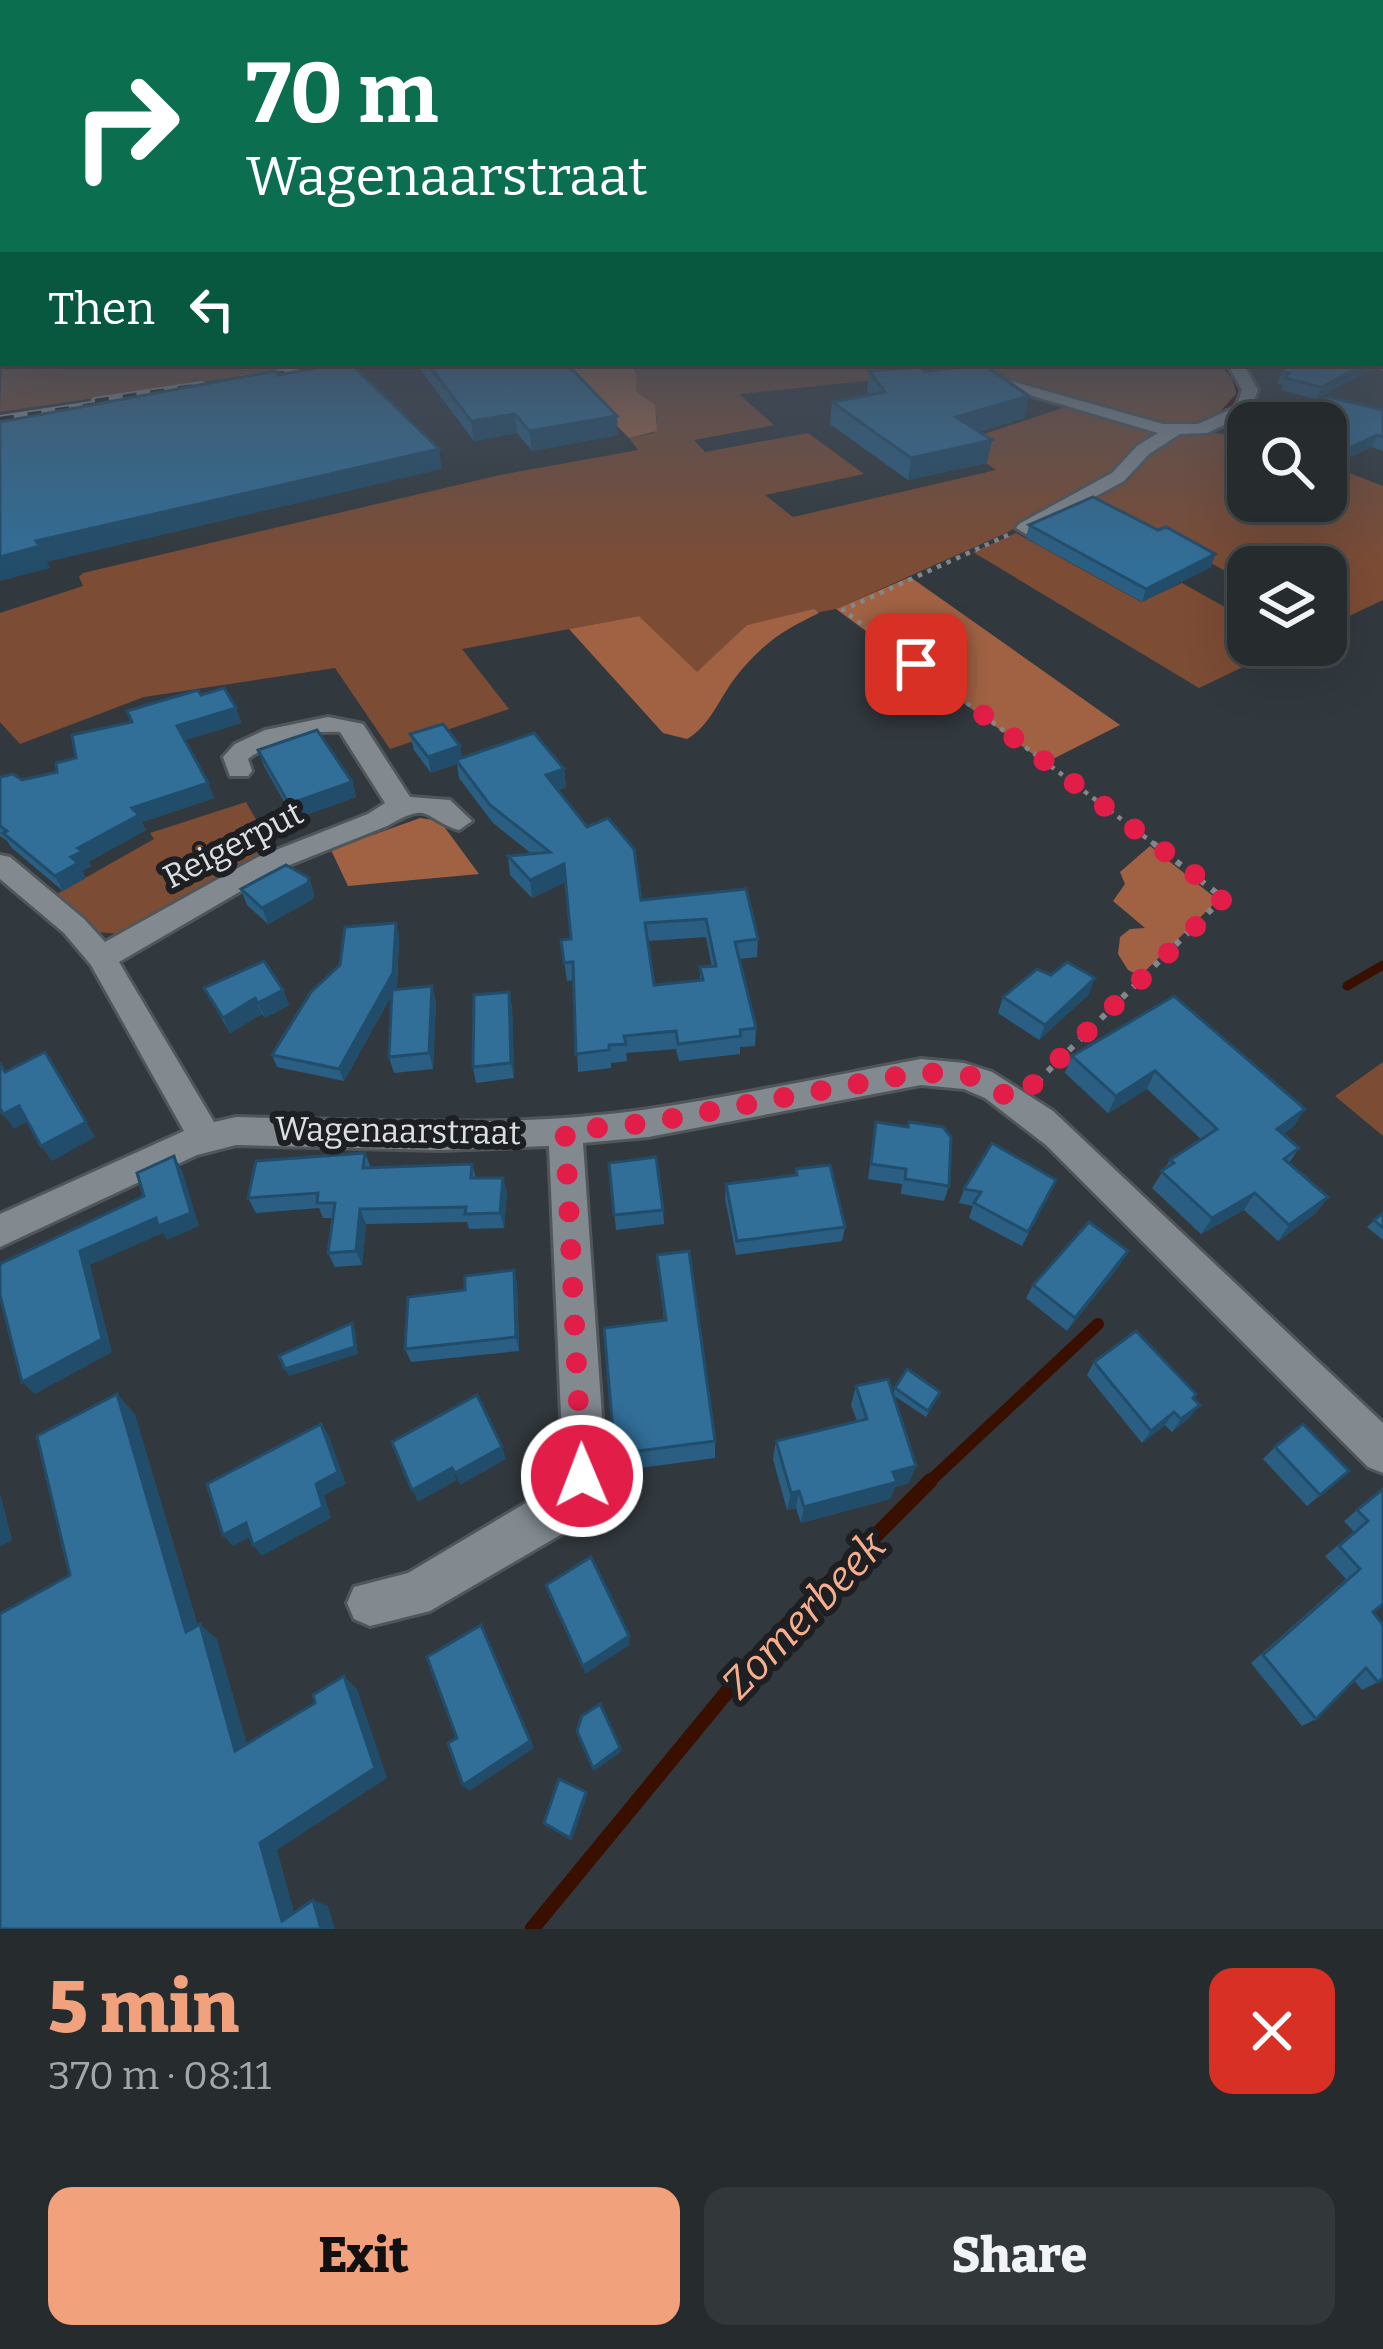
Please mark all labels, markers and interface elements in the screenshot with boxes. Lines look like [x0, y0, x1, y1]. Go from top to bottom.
text: 70 m [246, 43, 438, 144]
icon: right [48, 48, 204, 204]
text: Wagenaarstraat [246, 145, 648, 209]
icon: left [179, 276, 245, 342]
text: Then [48, 282, 155, 336]
map controls [1227, 402, 1347, 666]
button: search [1227, 402, 1347, 522]
button: layers [1227, 546, 1347, 666]
pin [865, 613, 967, 715]
icon: arrive [883, 631, 949, 697]
street label: Reigerput [157, 793, 309, 897]
street label: Wagenaarstraat [275, 1109, 521, 1153]
position arrow [519, 1413, 645, 1539]
water label: Zomerbeek [712, 1521, 896, 1709]
text: 5 min [48, 1965, 239, 2051]
button: close [1209, 1968, 1335, 2094]
text: 370 m · 08:11 [48, 2053, 271, 2099]
button: Exit [48, 2187, 680, 2325]
button: Share [704, 2187, 1335, 2325]

